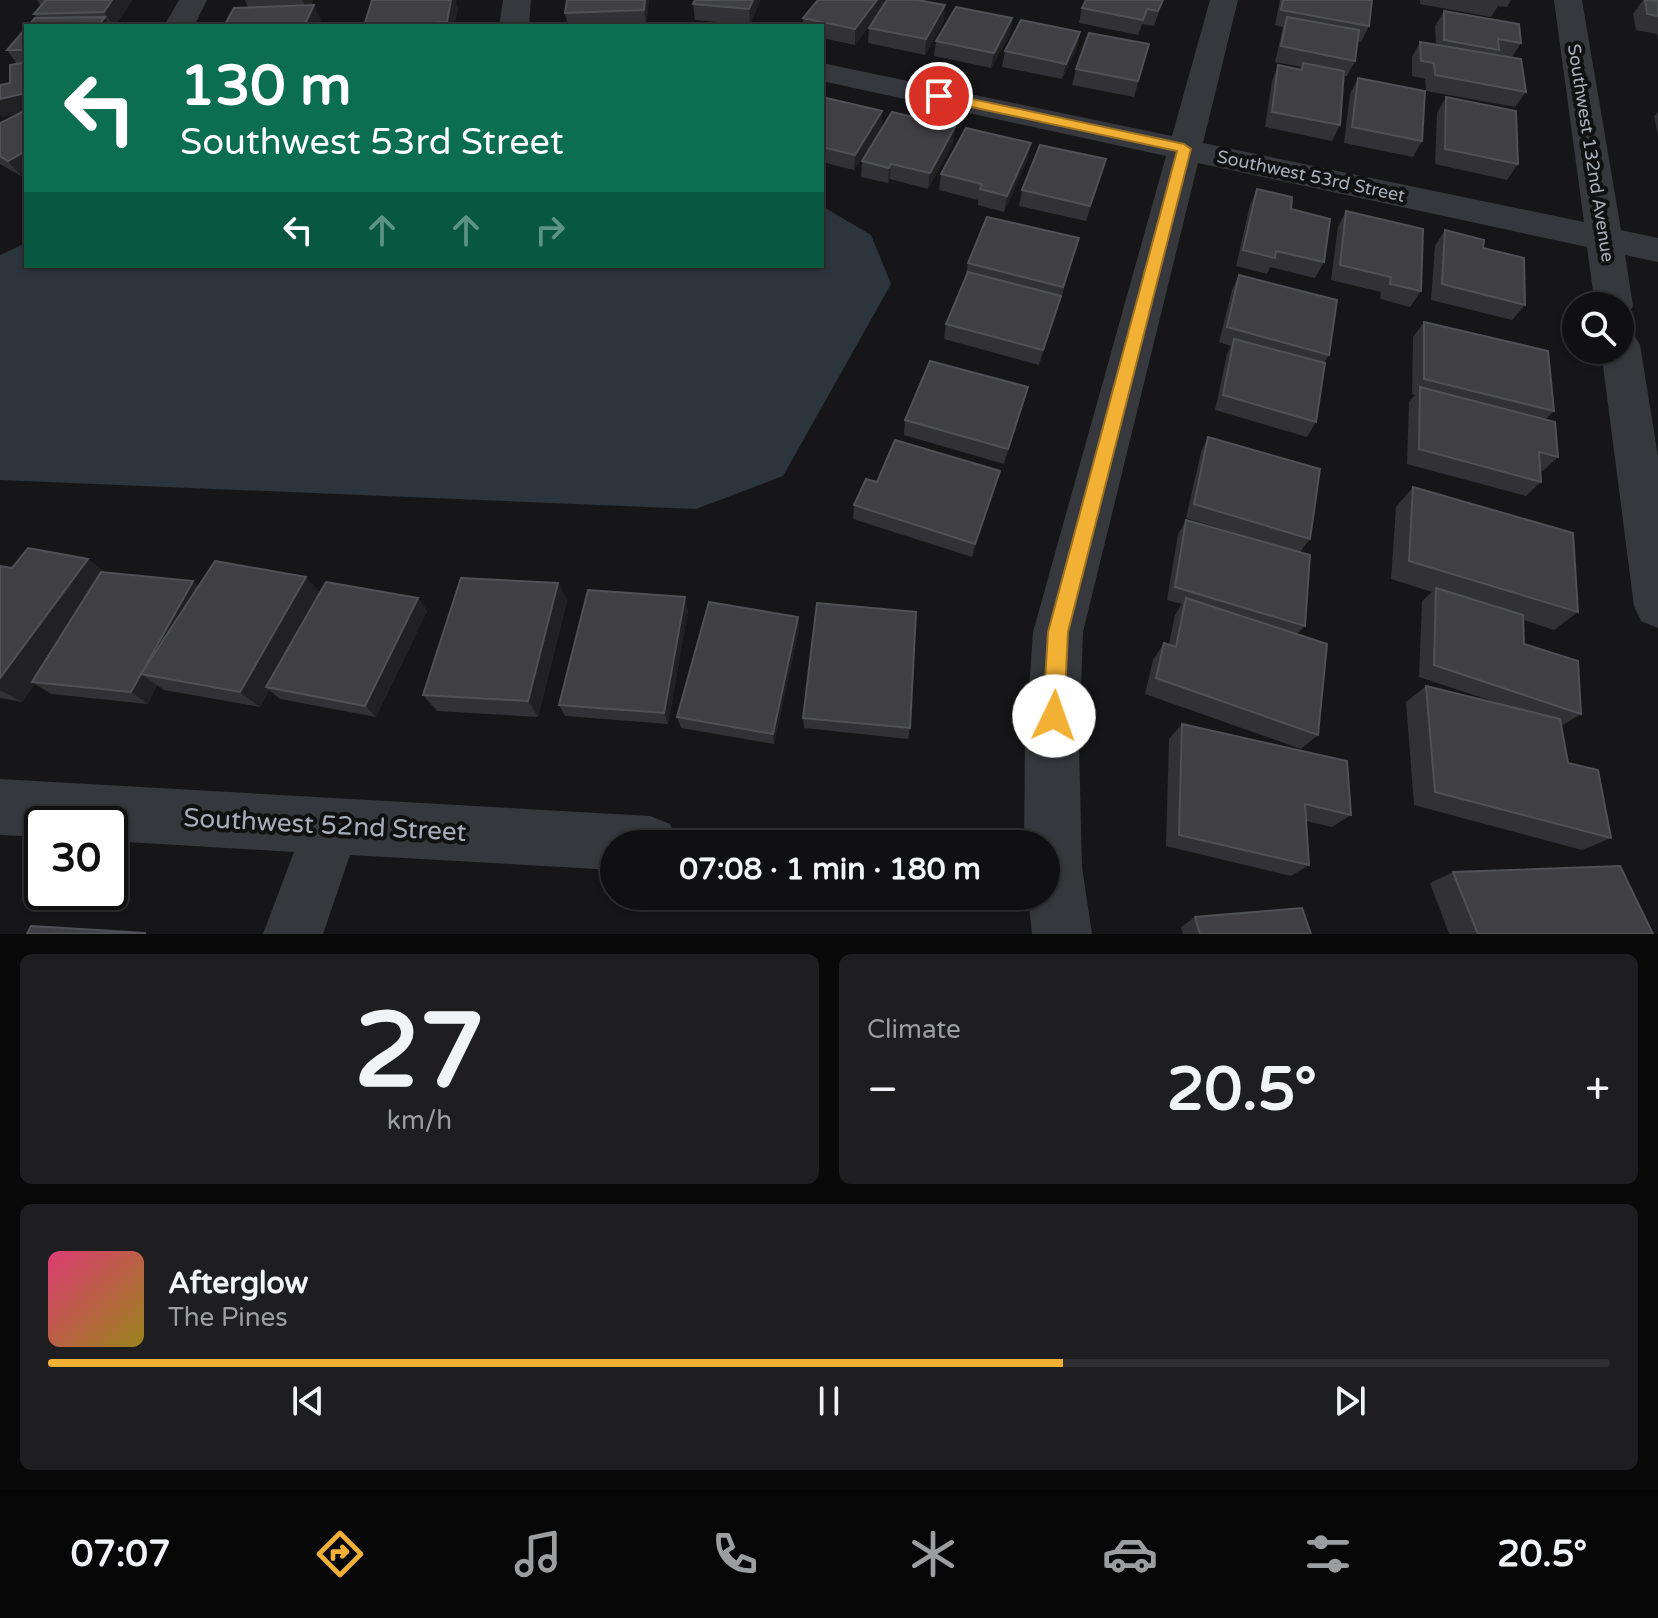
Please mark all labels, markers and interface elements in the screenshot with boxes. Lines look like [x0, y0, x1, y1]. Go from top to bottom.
street label: Southwest 132nd Avenue [1563, 42, 1619, 264]
text: 130 m [180, 53, 351, 120]
icon: left [48, 56, 152, 160]
pin [905, 62, 973, 130]
icon: arrive [917, 74, 961, 118]
text: Southwest 53rd Street [180, 121, 564, 164]
street label: Southwest 53rd Street [1215, 145, 1407, 207]
icon: left [276, 208, 320, 252]
icon: ahead [360, 208, 404, 252]
icon: ahead [444, 208, 488, 252]
icon: right [528, 208, 572, 252]
map controls [1562, 292, 1634, 364]
button: search [1562, 292, 1634, 364]
position arrow [1012, 674, 1096, 758]
street label: Southwest 52nd Street [183, 802, 467, 848]
speed limit sign: 30 [24, 806, 128, 910]
text: 07:08 · 1 min · 180 m [679, 851, 981, 888]
text: 27 [354, 990, 485, 1115]
text: Climate [867, 1014, 961, 1045]
text: 20.5° [1167, 1054, 1317, 1126]
text: − [867, 1064, 898, 1117]
text: + [1585, 1064, 1610, 1117]
text: km/h [387, 1105, 452, 1136]
text: Afterglow [168, 1265, 308, 1302]
text: The Pines [168, 1302, 288, 1333]
icon: previous [286, 1379, 330, 1423]
icon: pause [807, 1379, 851, 1423]
icon: next [1328, 1379, 1372, 1423]
icon: directions [312, 1526, 368, 1582]
icon: music [510, 1526, 566, 1582]
icon: phone [707, 1526, 763, 1582]
icon: climate [905, 1526, 961, 1582]
icon: car [1102, 1526, 1158, 1582]
icon: filters [1300, 1526, 1356, 1582]
text: 07:07 [71, 1533, 171, 1576]
text: 20.5° [1497, 1533, 1587, 1576]

